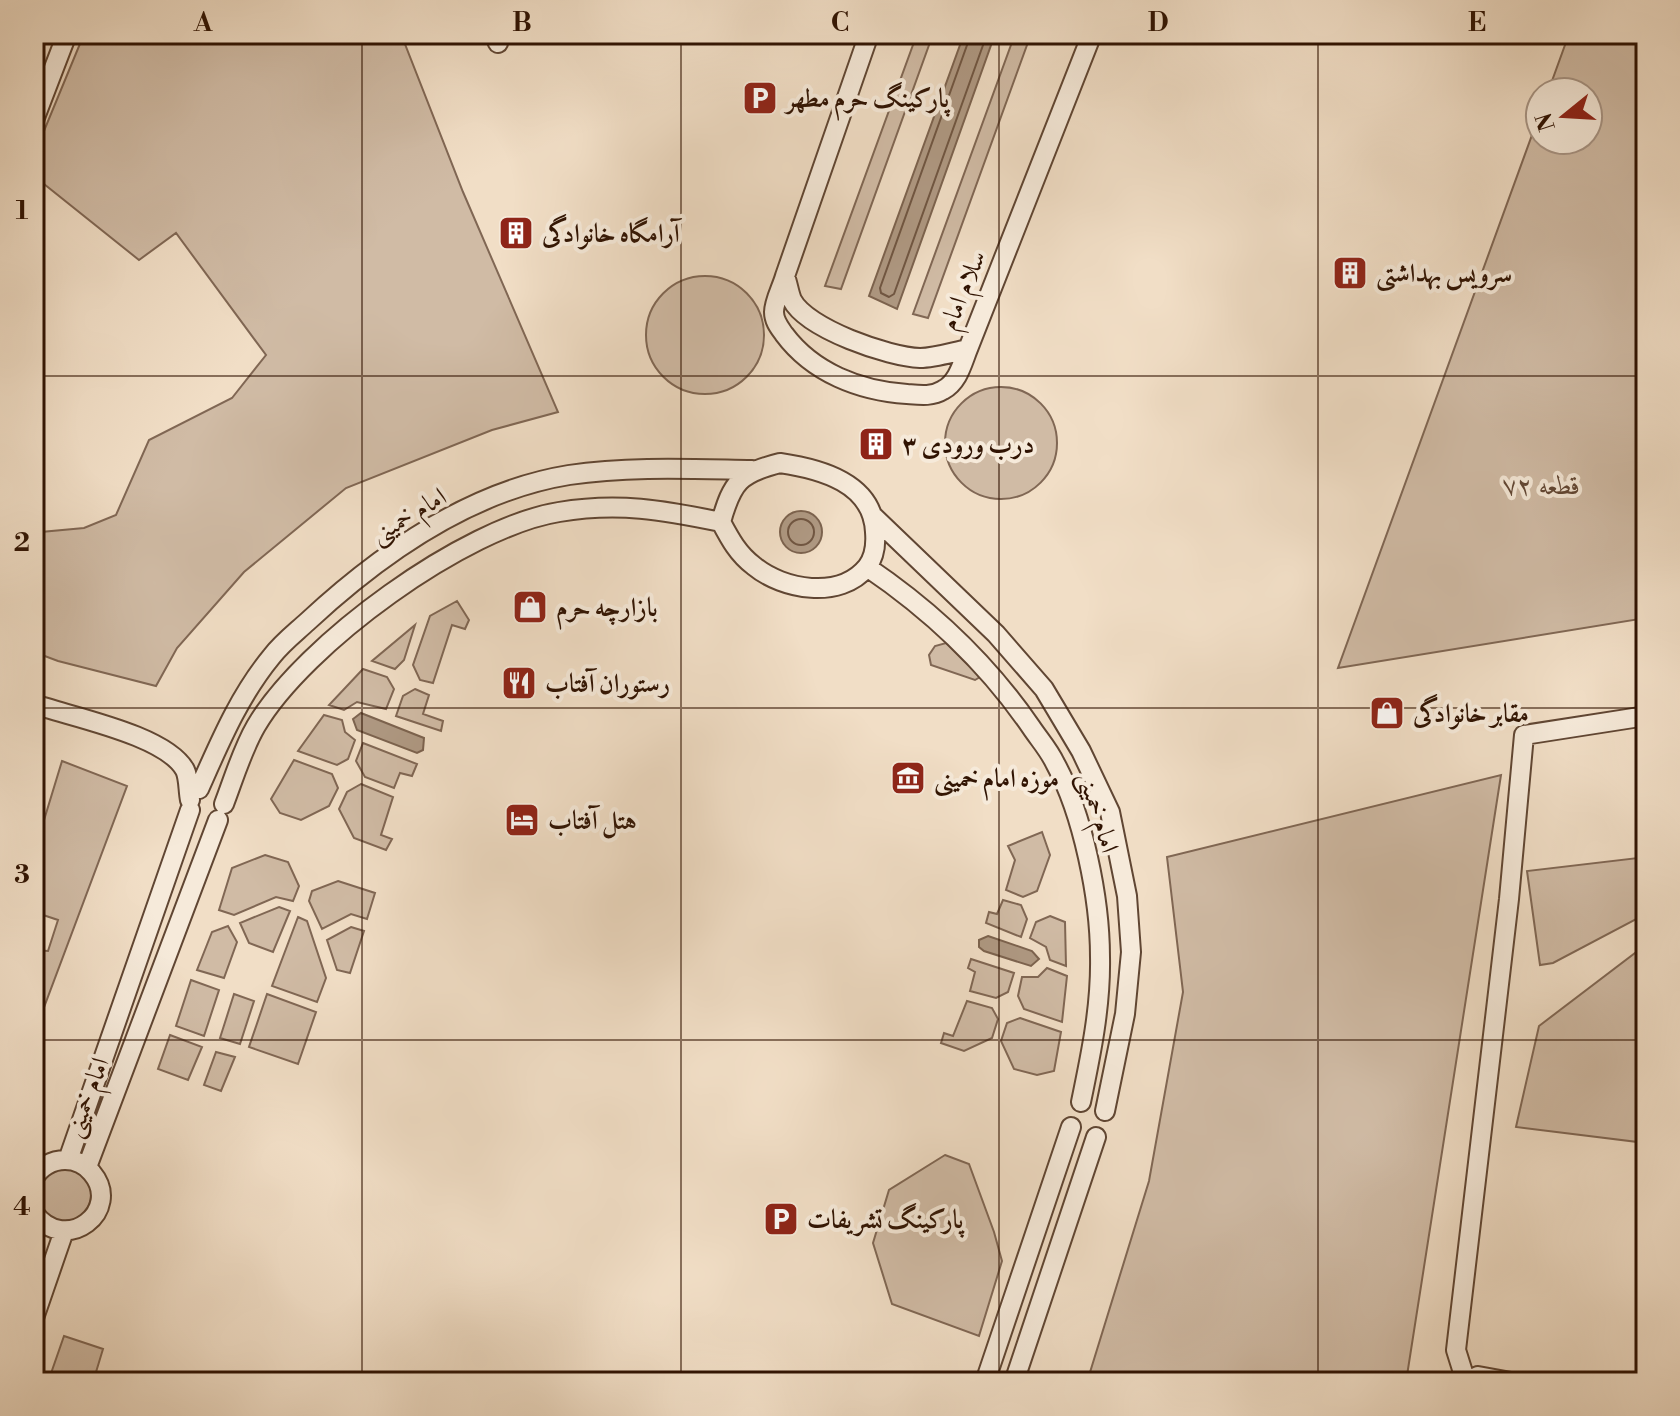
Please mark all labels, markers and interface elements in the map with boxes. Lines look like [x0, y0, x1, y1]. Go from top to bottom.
text: A [193, 7, 213, 39]
text: B [512, 7, 532, 39]
text: C [831, 7, 849, 39]
text: D [1148, 7, 1168, 39]
text: E [1468, 7, 1486, 39]
north arrow [1524, 76, 1604, 156]
parking icon: پارکینگ حرم مطهر [741, 79, 779, 117]
place label: پارکینگ حرم مطهر [783, 81, 951, 121]
text: N [1531, 109, 1562, 134]
text: 1 [16, 195, 29, 227]
place label: آرامگاه خانوادگی [541, 213, 683, 250]
building icon: آرامگاه خانوادگی [497, 214, 535, 252]
street label: سلام امام [932, 246, 999, 337]
building icon: سرویس بهداشتی [1331, 254, 1369, 292]
place label: سرویس بهداشتی [1376, 258, 1512, 292]
building icon: درب ورودی ۳ [857, 425, 895, 463]
place label: درب ورودی ۳ [902, 429, 1034, 461]
park label: قطعه ۷۲ [1503, 470, 1581, 502]
street label: امام خمینی [365, 481, 455, 556]
text: 2 [14, 527, 30, 559]
shop icon: بازارچه حرم [511, 588, 549, 626]
place label: بازارچه حرم [556, 592, 658, 630]
restaurant icon: رستوران آفتاب [500, 664, 538, 702]
place label: رستوران آفتاب [545, 667, 670, 700]
place label: مقابر خانوادگی [1412, 693, 1529, 730]
shop icon: مقابر خانوادگی [1368, 694, 1406, 732]
museum icon: موزه امام خمینی [889, 759, 927, 797]
place label: موزه امام خمینی [934, 763, 1059, 801]
street label: امام خمینی [1065, 768, 1125, 858]
hotel icon: هتل آفتاب [503, 801, 541, 839]
place label: هتل آفتاب [548, 804, 637, 839]
text: 3 [14, 859, 30, 891]
street label: امام خمینی [57, 1053, 122, 1144]
text: 4 [13, 1191, 31, 1223]
parking icon: پارکینگ تشریفات [762, 1200, 800, 1238]
place label: پارکینگ تشریفات [807, 1202, 966, 1238]

